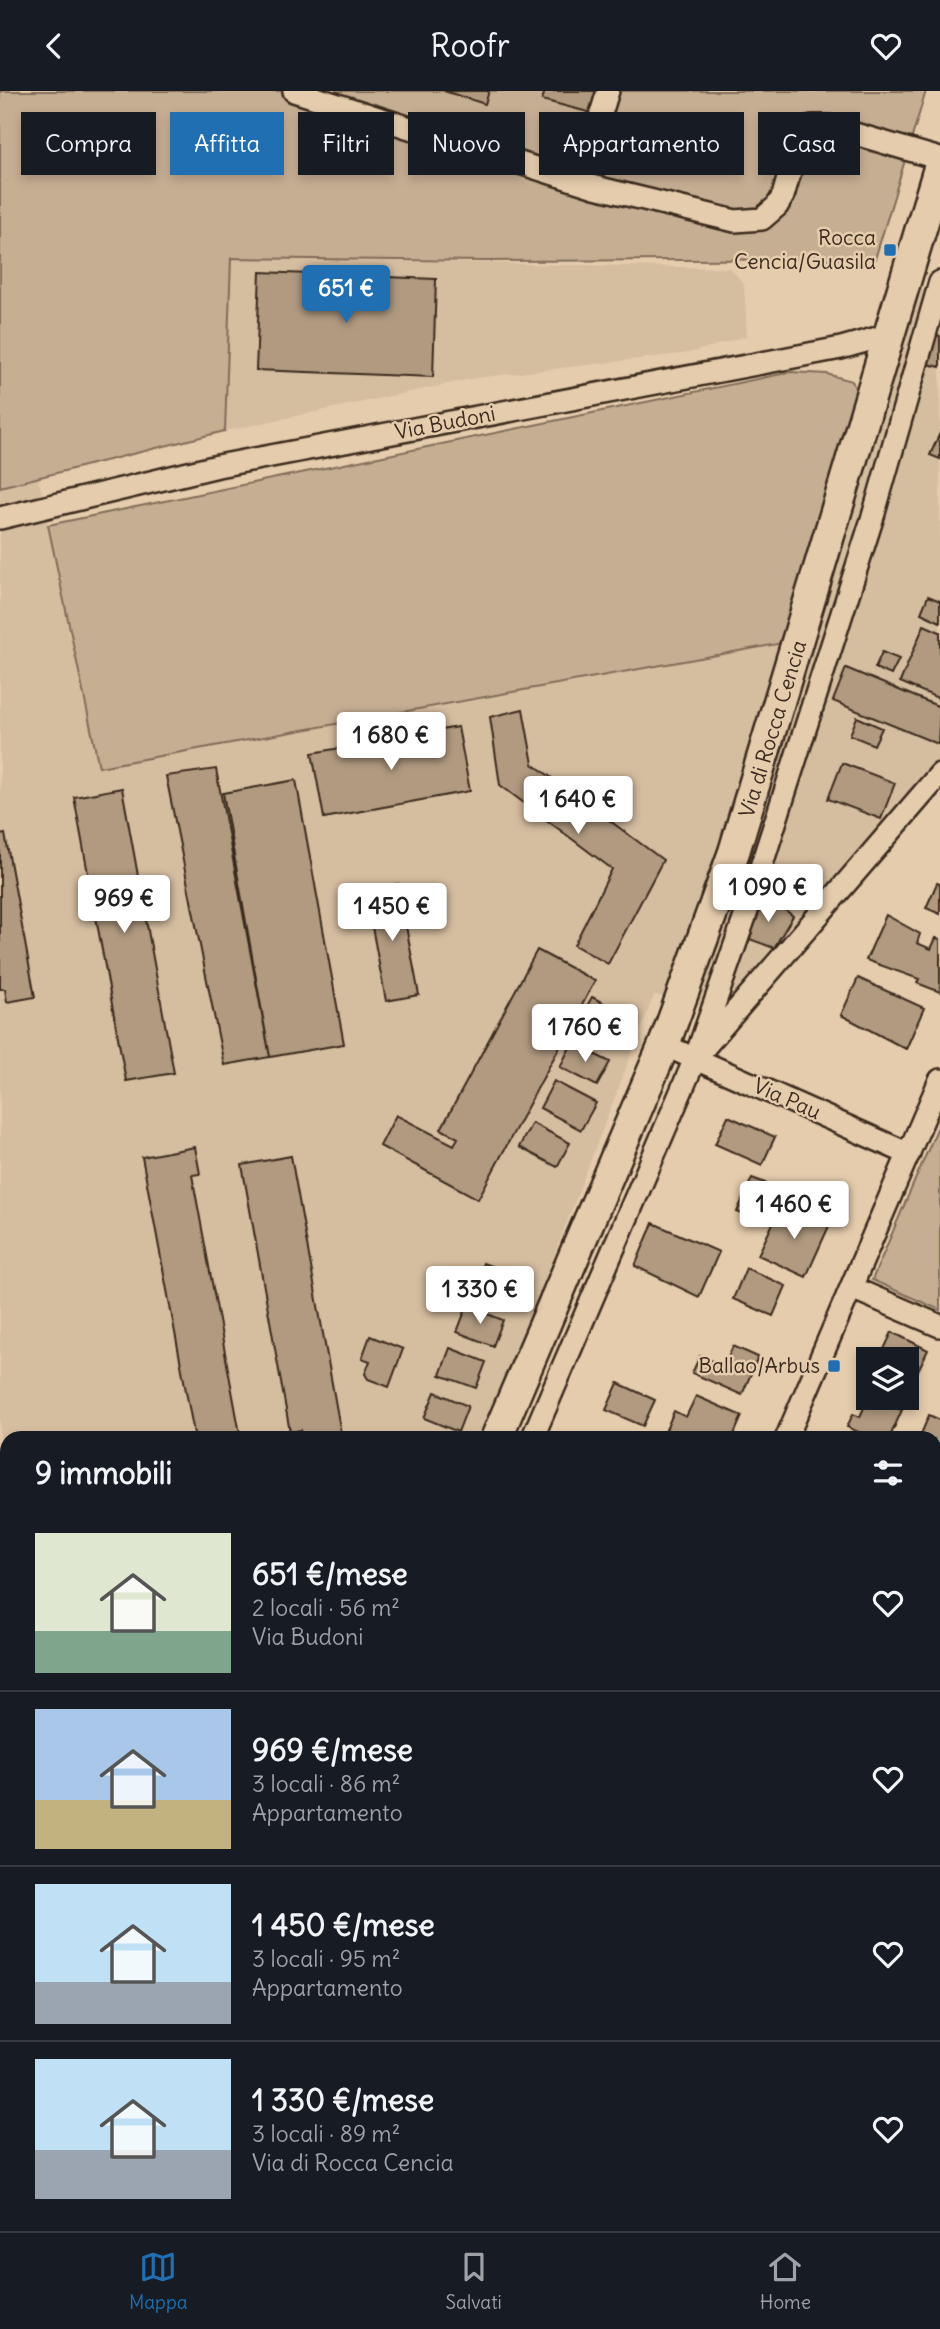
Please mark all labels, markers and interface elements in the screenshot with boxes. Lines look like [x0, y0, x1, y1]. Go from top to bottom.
text: Roofr [430, 25, 510, 66]
icon: back [35, 27, 73, 65]
icon: heart [867, 27, 905, 65]
chip: Compra [21, 112, 156, 175]
chip: Affitta [170, 112, 284, 175]
chip: Filtri [298, 112, 394, 175]
chip: Nuovo [408, 112, 525, 175]
chip: Appartamento [539, 112, 744, 175]
chip: Casa [758, 112, 860, 175]
place label: Rocca Cencia/Guasila [734, 224, 876, 275]
marker: Rocca Cencia/Guasila [882, 242, 898, 258]
pin: 651 € [297, 265, 395, 325]
text: 651 € [318, 273, 374, 302]
street label: Via Budoni [392, 400, 497, 445]
street label: Via di Rocca Cencia [733, 637, 812, 821]
pin: 1 680 € [326, 713, 456, 772]
text: 1 680 € [353, 720, 429, 749]
pin: 1 640 € [513, 777, 643, 836]
text: 1 640 € [540, 784, 616, 813]
pin: 1 090 € [703, 865, 833, 924]
text: 1 090 € [729, 872, 807, 901]
pin: 969 € [75, 875, 173, 935]
text: 969 € [94, 883, 154, 912]
pin: 1 450 € [327, 883, 457, 943]
text: 1 450 € [354, 891, 430, 920]
pin: 1 760 € [520, 1005, 650, 1064]
text: 1 760 € [548, 1012, 622, 1041]
street label: Via Pau [749, 1072, 825, 1125]
pin: 1 460 € [729, 1181, 859, 1241]
text: 1 460 € [756, 1189, 832, 1218]
pin: 1 330 € [415, 1267, 545, 1326]
text: 1 330 € [442, 1274, 518, 1303]
map controls [856, 1347, 919, 1410]
button: layers [856, 1347, 919, 1410]
place label: Ballao/Arbus [698, 1352, 820, 1379]
marker: Ballao/Arbus [826, 1358, 842, 1374]
text: 9 immobili [35, 1454, 172, 1492]
icon: filters [869, 1454, 907, 1492]
text: 651 €/mese [252, 1555, 408, 1593]
icon: home [91, 1561, 175, 1645]
icon: heart [869, 1584, 907, 1622]
text: 2 locali · 56 m² [252, 1593, 400, 1622]
text: Via Budoni [252, 1622, 363, 1651]
text: 969 €/mese [252, 1731, 413, 1769]
icon: home [91, 1737, 175, 1821]
icon: heart [869, 1760, 907, 1798]
text: 3 locali · 86 m² [252, 1769, 400, 1798]
text: Appartamento [252, 1798, 403, 1827]
text: 1 450 €/mese [252, 1906, 435, 1944]
icon: home [91, 1912, 175, 1996]
icon: heart [869, 1935, 907, 1973]
text: 3 locali · 95 m² [252, 1944, 400, 1973]
text: Appartamento [252, 1973, 403, 2002]
text: 1 330 €/mese [252, 2081, 434, 2119]
icon: home [91, 2087, 175, 2171]
icon: heart [869, 2110, 907, 2148]
text: 3 locali · 89 m² [252, 2119, 400, 2148]
text: Via di Rocca Cencia [252, 2148, 454, 2177]
tab: Mappa [129, 2248, 188, 2314]
tab: Salvati [446, 2248, 502, 2314]
tab: Home [760, 2248, 811, 2314]

